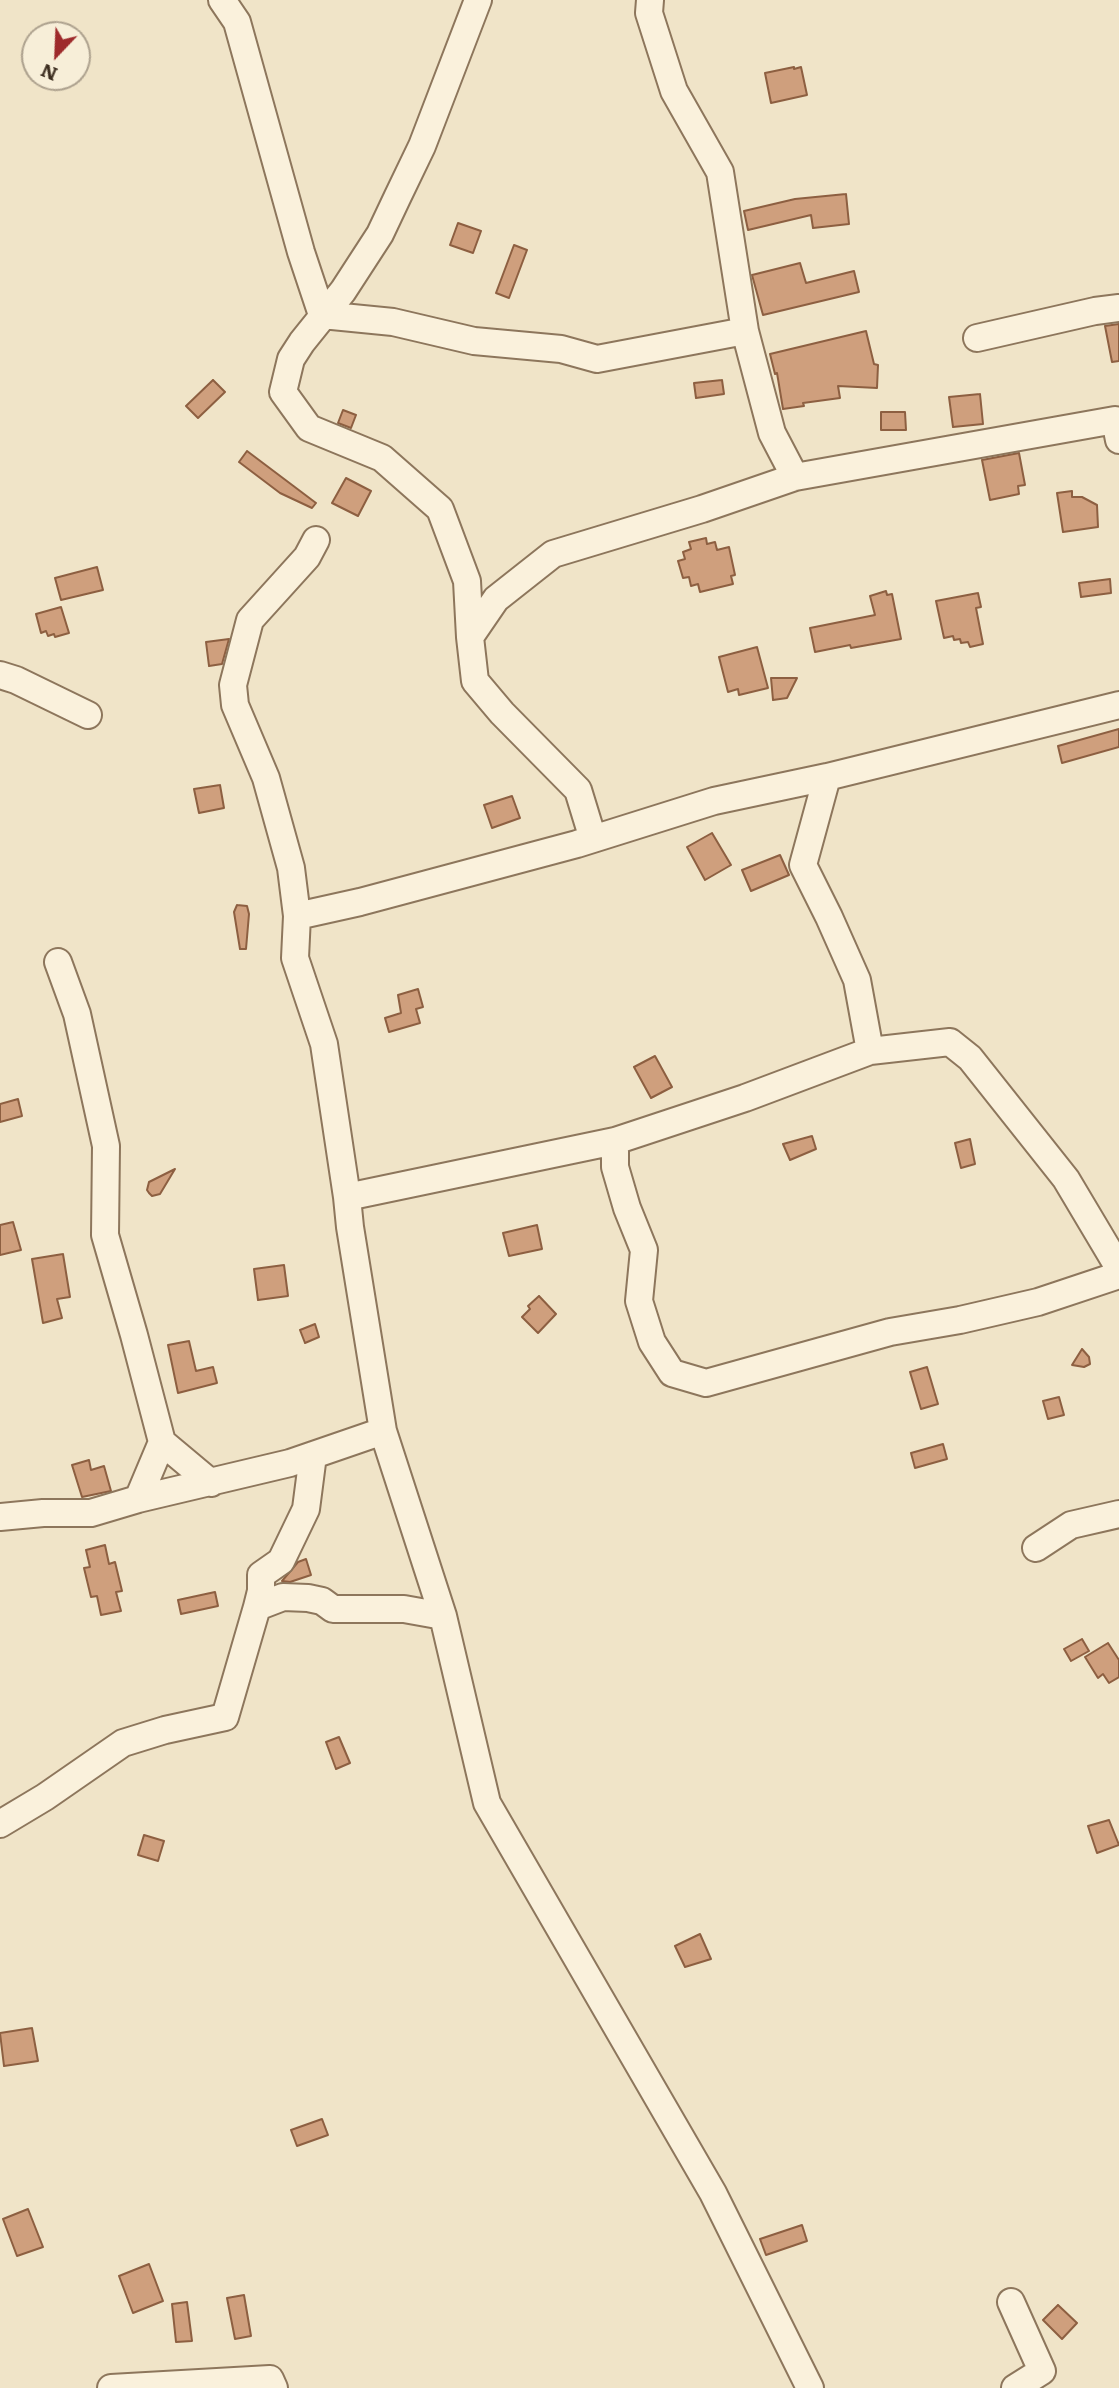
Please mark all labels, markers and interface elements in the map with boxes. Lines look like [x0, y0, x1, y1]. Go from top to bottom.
north arrow [21, 21, 91, 91]
text: N [36, 57, 61, 89]

